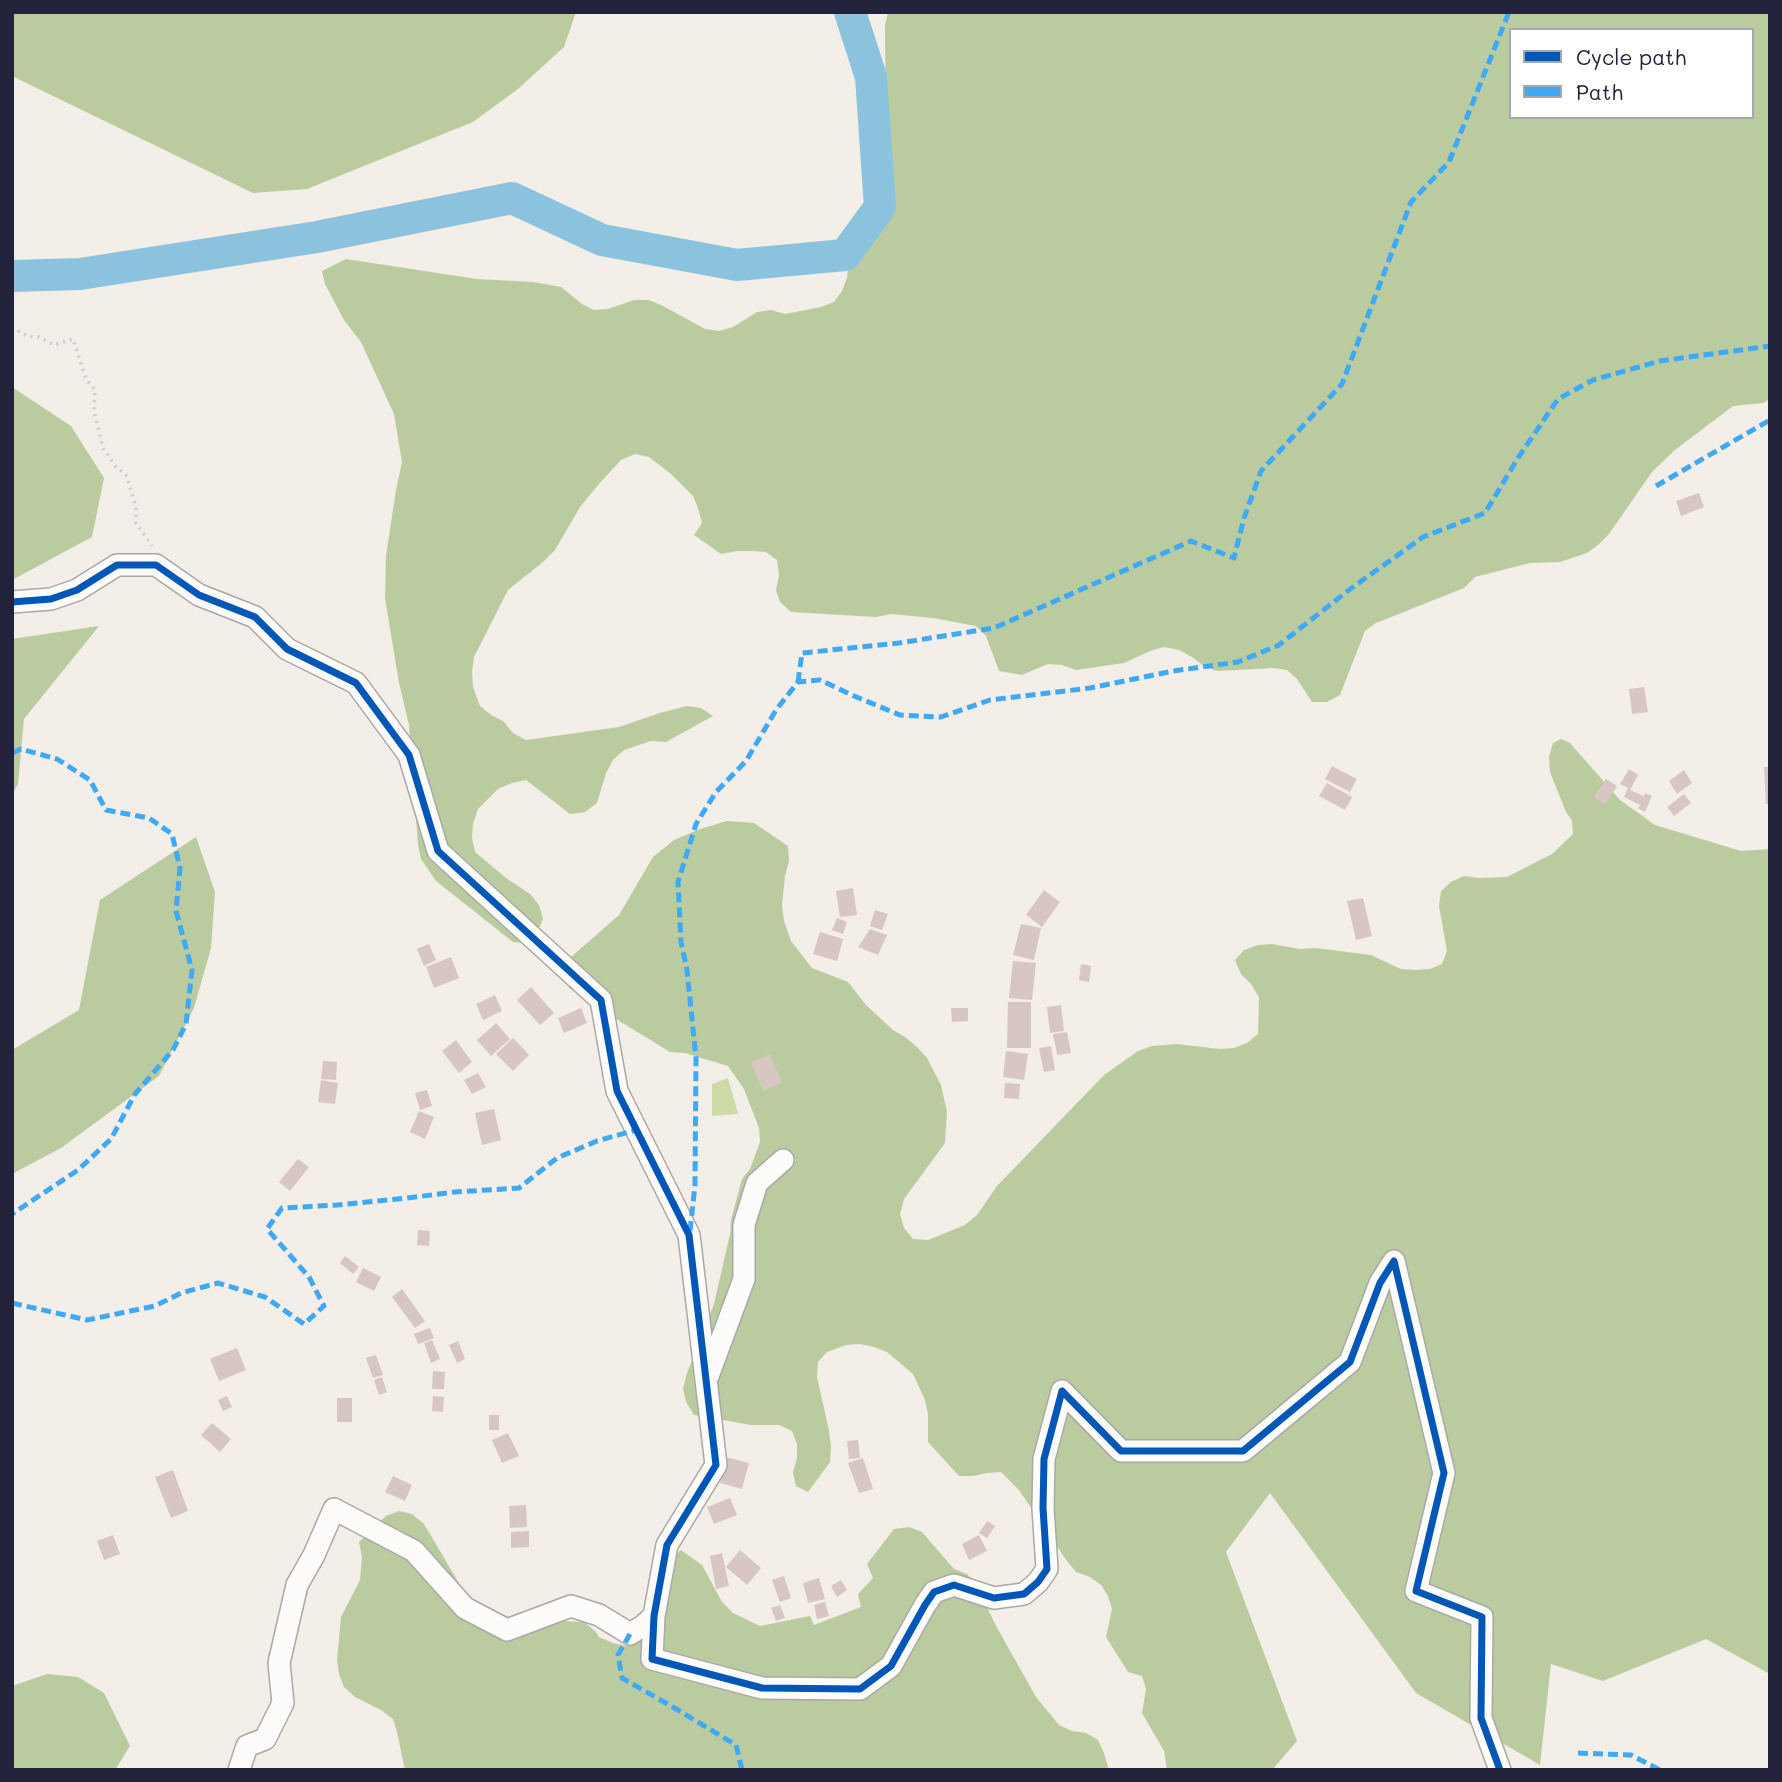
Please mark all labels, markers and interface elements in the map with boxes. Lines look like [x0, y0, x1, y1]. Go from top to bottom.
legend [1509, 28, 1754, 119]
text: Cycle path [1576, 43, 1686, 70]
text: Path [1576, 78, 1623, 105]

